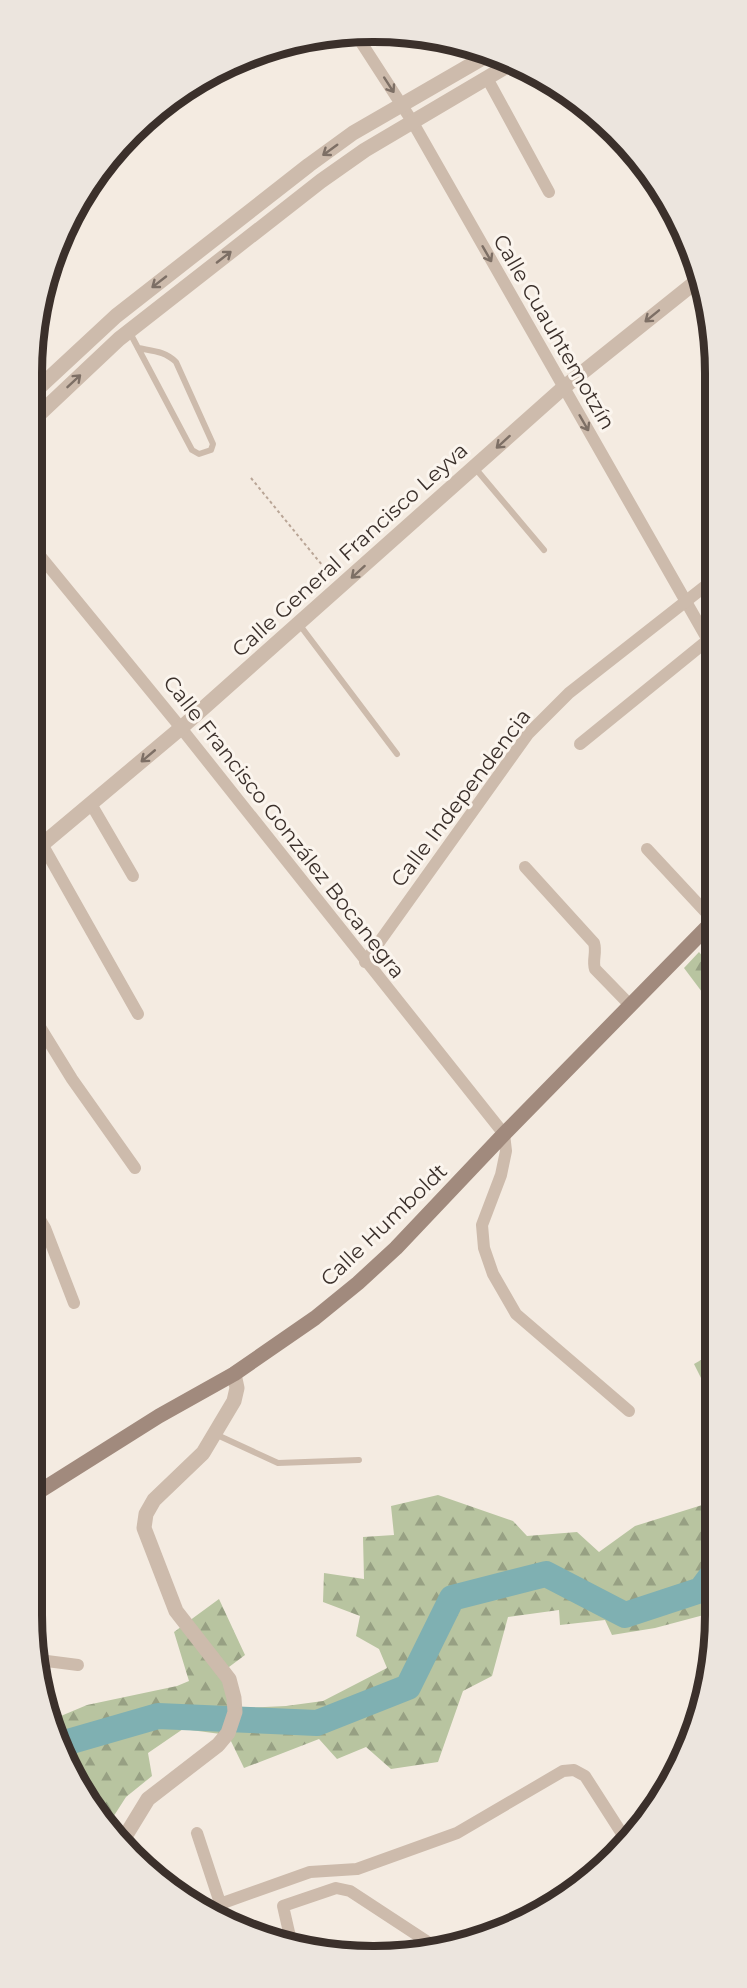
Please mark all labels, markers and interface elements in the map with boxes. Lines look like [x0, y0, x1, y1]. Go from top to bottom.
one-way arrow [383, 77, 396, 94]
one-way arrow [323, 144, 339, 156]
street label: Calle Cuauhtemotzín [488, 230, 621, 434]
one-way arrow [481, 245, 493, 262]
one-way arrow [215, 250, 231, 263]
one-way arrow [151, 276, 167, 289]
one-way arrow [644, 310, 660, 323]
one-way arrow [66, 374, 81, 388]
one-way arrow [578, 415, 590, 432]
one-way arrow [496, 435, 511, 449]
street label: Calle General Francisco Leyva [227, 437, 472, 662]
one-way arrow [351, 565, 366, 579]
street label: Calle Francisco González Bocanegra [158, 670, 410, 983]
street label: Calle Independencia [386, 704, 536, 891]
one-way arrow [141, 749, 156, 763]
street label: Calle Humboldt [315, 1158, 452, 1291]

